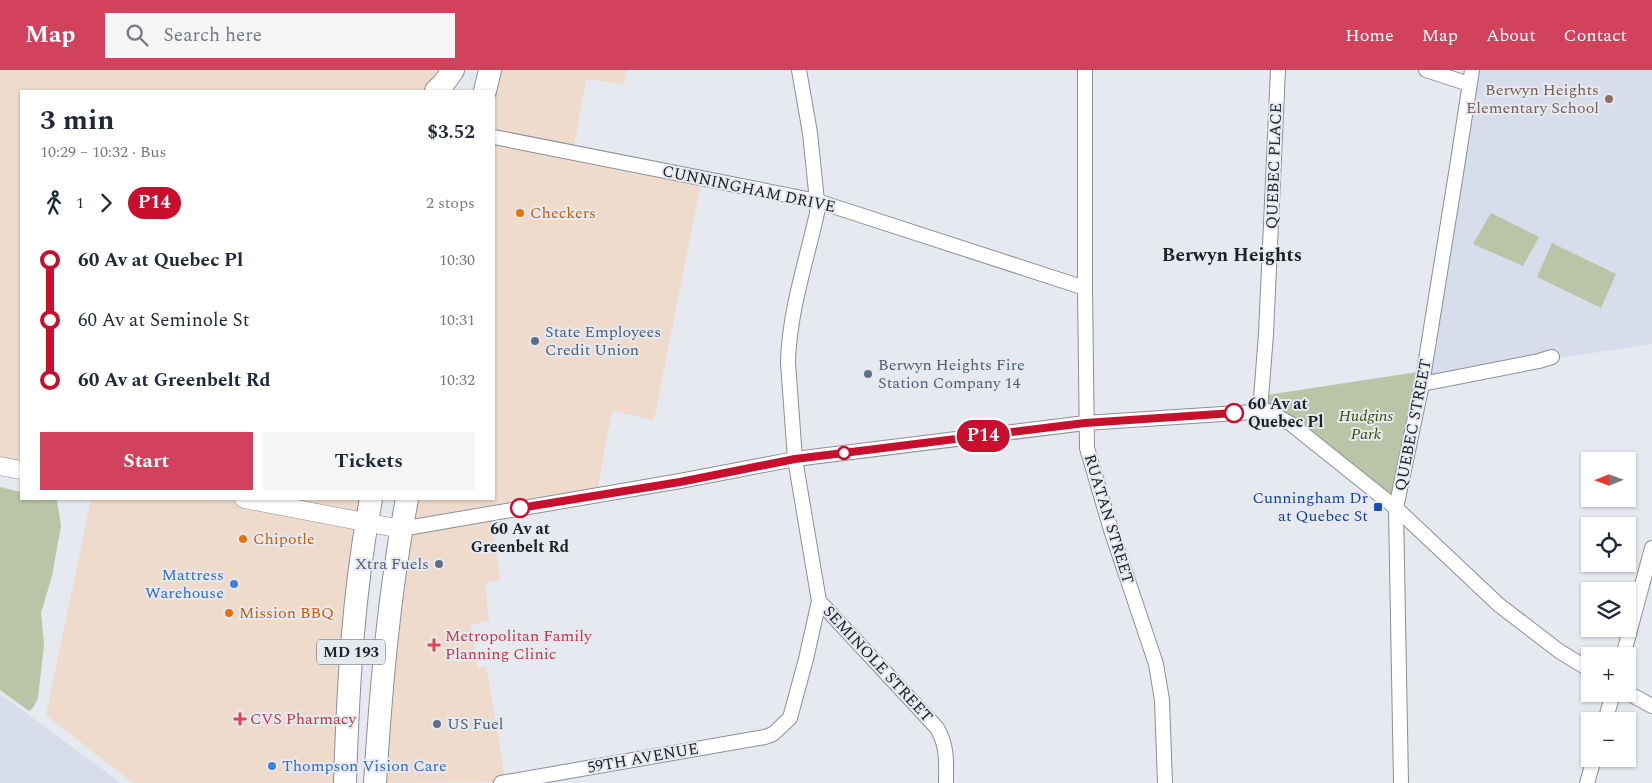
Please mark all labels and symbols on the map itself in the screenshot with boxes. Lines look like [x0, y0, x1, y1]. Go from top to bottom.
place label: Berwyn Heights Elementary School [1466, 78, 1599, 120]
marker: Berwyn Heights Elementary School [1603, 93, 1615, 105]
street label: QUEBEC PLACE [1260, 102, 1288, 230]
street label: CUNNINGHAM DRIVE [660, 159, 838, 219]
place label: Checkers [530, 201, 596, 225]
marker: Checkers [514, 207, 526, 219]
district label: Berwyn Heights [1162, 241, 1302, 270]
place label: State Employees Credit Union [545, 320, 661, 362]
marker: State Employees Credit Union [529, 335, 541, 347]
place label: Berwyn Heights Fire Station Company 14 [878, 353, 1025, 395]
street label: QUEBEC STREET [1388, 357, 1438, 493]
marker: Berwyn Heights Fire Station Company 14 [862, 368, 874, 380]
place label: 60 Av at Quebec Pl [1248, 392, 1323, 434]
marker: 60 Av at Quebec Pl [1224, 403, 1244, 423]
park label: Hudgins Park [1339, 404, 1394, 446]
line badge: P14 [954, 420, 1012, 452]
unlabelled marker [837, 446, 851, 460]
street label: RUATAN STREET [1078, 451, 1140, 587]
north arrow [1581, 452, 1636, 508]
place label: Cunningham Dr at Quebec St [1252, 486, 1368, 528]
marker: 60 Av at Greenbelt Rd [510, 498, 530, 518]
marker: Cunningham Dr at Quebec St [1372, 501, 1384, 513]
place label: 60 Av at Greenbelt Rd [471, 517, 569, 559]
place label: Chipotle [253, 527, 315, 551]
marker: Chipotle [237, 533, 249, 545]
place label: Xtra Fuels [355, 552, 429, 576]
marker: Xtra Fuels [433, 558, 445, 570]
place label: Mattress Warehouse [145, 563, 224, 605]
marker: Mattress Warehouse [228, 578, 240, 590]
street label: SEMINOLE STREET [817, 600, 939, 728]
place label: Mission BBQ [239, 601, 334, 625]
marker: Mission BBQ [223, 607, 235, 619]
place label: Metropolitan Family Planning Clinic [445, 624, 593, 666]
marker: Metropolitan Family Planning Clinic [427, 638, 441, 652]
road number: MD 193 [317, 640, 385, 664]
place label: CVS Pharmacy [250, 707, 357, 731]
place label: US Fuel [447, 712, 504, 736]
marker: CVS Pharmacy [234, 713, 246, 725]
marker: US Fuel [431, 718, 443, 730]
street label: 59TH AVENUE [585, 736, 701, 780]
place label: Thompson Vision Care [282, 754, 447, 778]
marker: Thompson Vision Care [266, 760, 278, 772]

